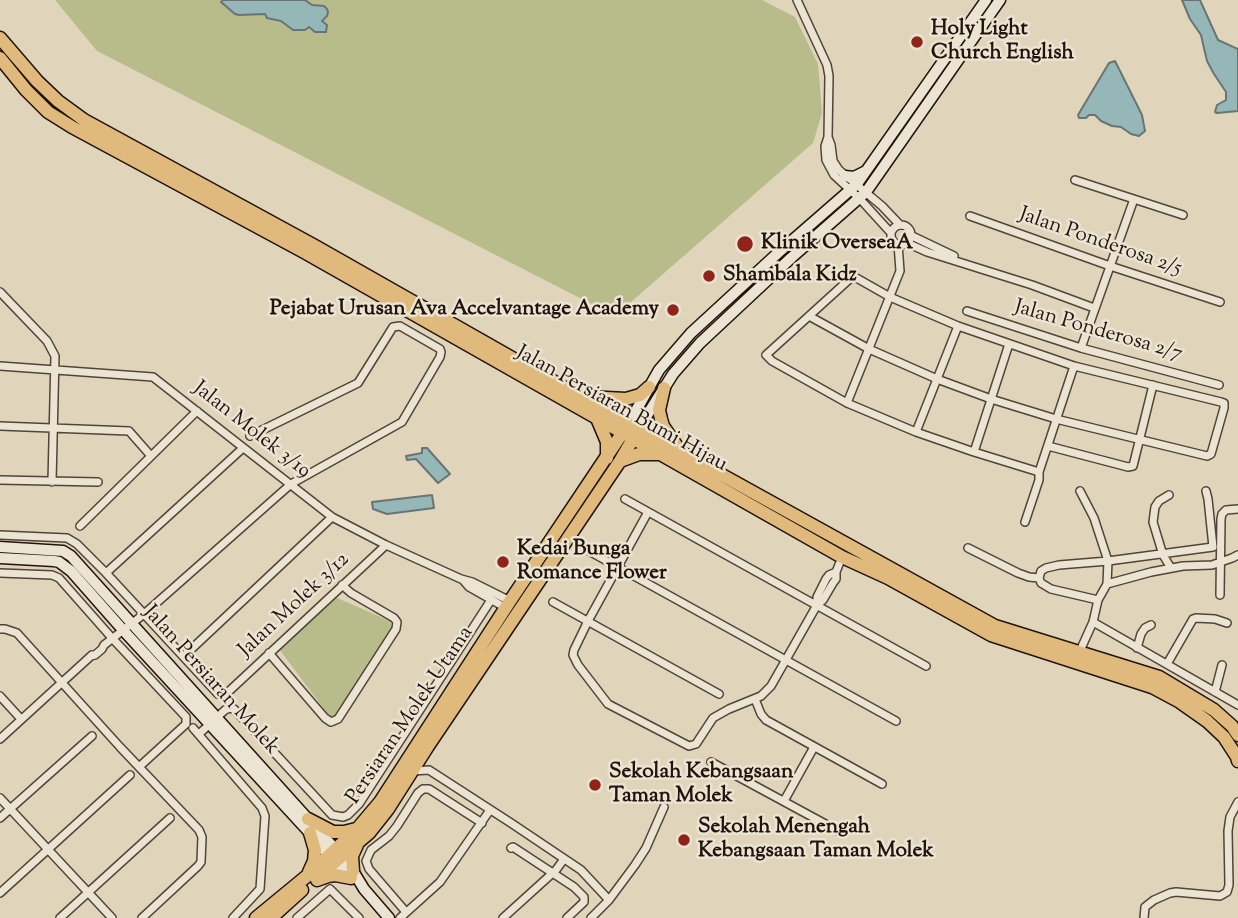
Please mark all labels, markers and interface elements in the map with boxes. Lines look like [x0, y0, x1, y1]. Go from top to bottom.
place label: Holy Light Church English [931, 17, 1074, 67]
marker: Holy Light Church English [909, 34, 925, 50]
street label: Jalan Ponderosa 2/5 [1015, 203, 1185, 283]
place label: Klinik OverseaA [761, 231, 913, 257]
marker: Klinik OverseaA [735, 234, 755, 254]
place label: Shambala Kidz [723, 263, 857, 289]
marker: Shambala Kidz [701, 268, 717, 284]
street label: Jalan Ponderosa 2/7 [1011, 296, 1185, 368]
place label: Pejabat Urusan Ava Accelvantage Academy [270, 297, 659, 323]
marker: Pejabat Urusan Ava Accelvantage Academy [665, 302, 681, 318]
street label: Jalan Persiaran Bumi Hijau [511, 341, 731, 479]
street label: Jalan Molek 3/19 [187, 377, 315, 485]
place label: Kedai Bunga Romance Flower [517, 537, 667, 587]
street label: Jalan Molek 3/12 [234, 548, 356, 664]
marker: Kedai Bunga Romance Flower [495, 554, 511, 570]
street label: Jalan Persiaran Molek [136, 601, 284, 761]
street label: Persiaran Molek Utama [342, 622, 480, 810]
place label: Sekolah Kebangsaan Taman Molek [609, 760, 793, 810]
marker: Sekolah Kebangsaan Taman Molek [587, 777, 603, 793]
place label: Sekolah Menengah Kebangsaan Taman Molek [698, 815, 934, 865]
marker: Sekolah Menengah Kebangsaan Taman Molek [676, 832, 692, 848]

